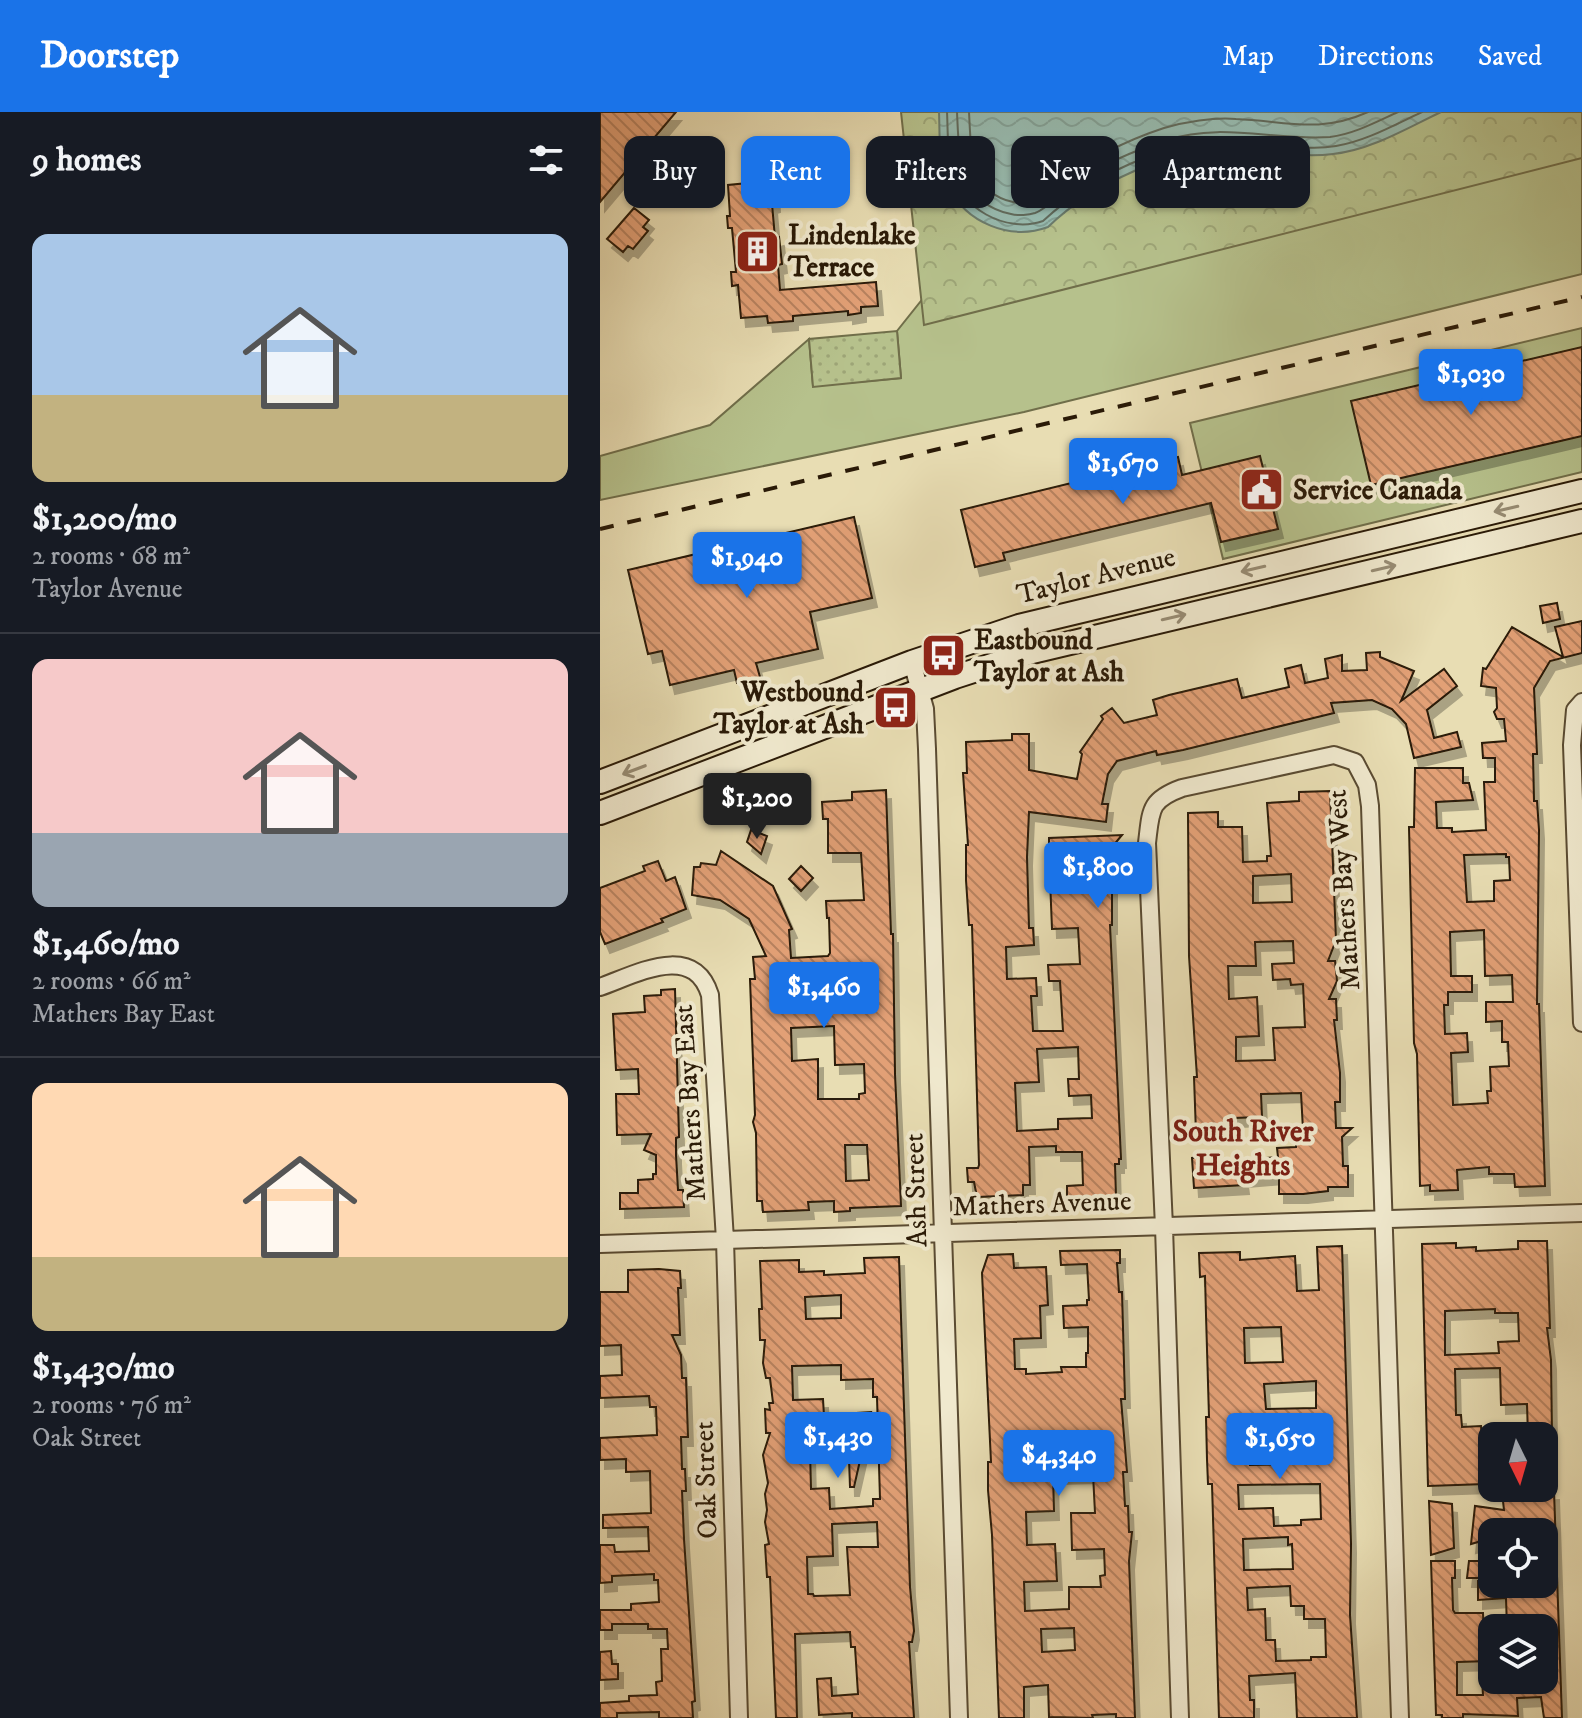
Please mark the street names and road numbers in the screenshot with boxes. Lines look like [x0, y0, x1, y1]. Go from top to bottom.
street label: Taylor Avenue [1013, 539, 1179, 613]
street label: Mathers Bay West [1320, 788, 1368, 992]
street label: Mathers Bay East [666, 1003, 714, 1203]
street label: Ash Street [897, 1132, 935, 1248]
street label: Mathers Avenue [952, 1183, 1132, 1225]
street label: Oak Street [686, 1420, 726, 1539]

